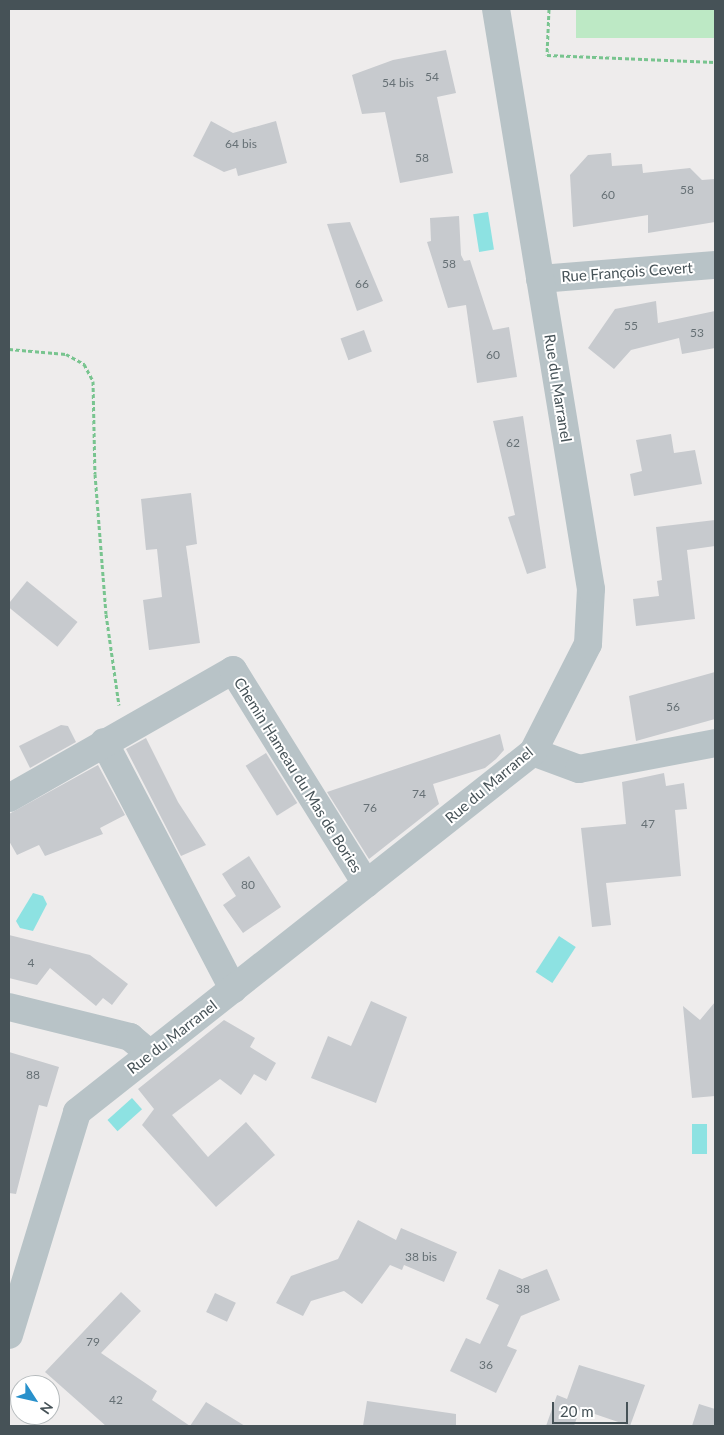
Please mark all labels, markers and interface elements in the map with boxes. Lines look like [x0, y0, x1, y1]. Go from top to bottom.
house number: 54 [425, 70, 439, 84]
house number: 54 bis [382, 76, 414, 90]
house number: 64 bis [225, 137, 257, 151]
house number: 58 [415, 151, 429, 165]
house number: 58 [680, 183, 694, 197]
house number: 60 [601, 188, 615, 202]
house number: 58 [442, 257, 456, 271]
street label: Rue François Cevert [561, 258, 693, 286]
house number: 66 [355, 277, 369, 291]
house number: 55 [624, 319, 638, 333]
house number: 53 [690, 326, 704, 340]
street label: Rue du Marranel [541, 333, 575, 443]
house number: 60 [486, 348, 500, 362]
house number: 62 [506, 436, 520, 450]
street label: Chemin Hameau du Mas de Bories [230, 674, 366, 876]
house number: 56 [666, 700, 680, 714]
street label: Rue du Marranel [441, 743, 537, 827]
house number: 74 [412, 787, 426, 801]
house number: 76 [363, 801, 377, 815]
house number: 47 [641, 817, 655, 831]
house number: 80 [241, 878, 255, 892]
house number: 4 [28, 956, 34, 970]
street label: Rue du Marranel [123, 996, 221, 1078]
house number: 88 [26, 1068, 40, 1082]
house number: 38 bis [405, 1250, 437, 1264]
house number: 38 [516, 1282, 530, 1296]
house number: 79 [86, 1335, 100, 1349]
house number: 36 [479, 1358, 493, 1372]
north arrow [10, 1375, 60, 1425]
scale bar [554, 1392, 630, 1424]
house number: 42 [109, 1393, 123, 1407]
text: N [37, 1399, 57, 1418]
text: 20 m [560, 1402, 594, 1420]

